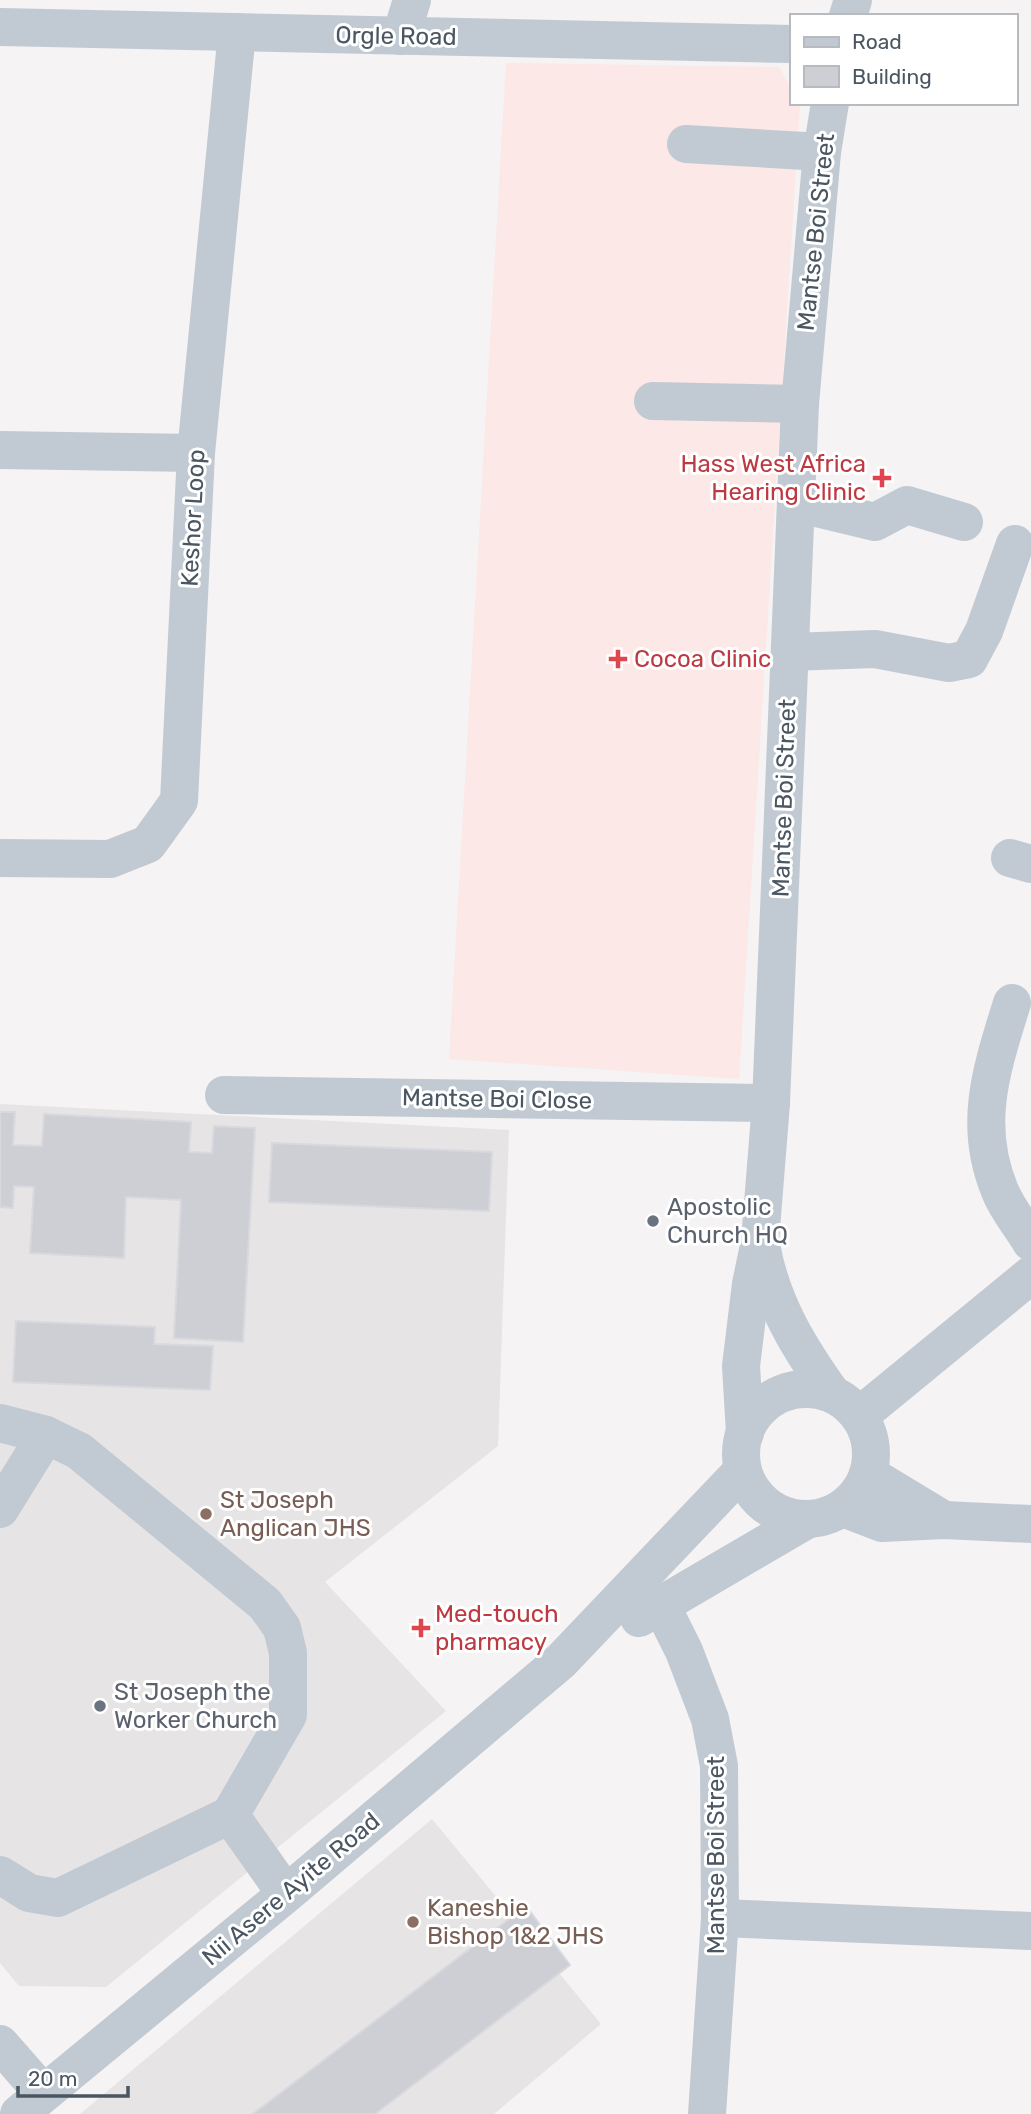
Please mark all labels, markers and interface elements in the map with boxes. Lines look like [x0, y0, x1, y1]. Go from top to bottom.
legend [790, 14, 1017, 105]
street label: Orgle Road [335, 21, 457, 51]
text: Road [852, 29, 902, 54]
text: Building [852, 64, 932, 89]
street label: Mantse Boi Street [792, 132, 840, 332]
street label: Keshor Loop [175, 449, 211, 587]
place label: Hass West Africa Hearing Clinic [680, 450, 866, 506]
marker: Hass West Africa Hearing Clinic [872, 468, 892, 488]
place label: Cocoa Clinic [634, 645, 771, 673]
marker: Cocoa Clinic [608, 649, 628, 669]
street label: Mantse Boi Street [767, 698, 801, 898]
street label: Mantse Boi Close [402, 1083, 592, 1115]
place label: Apostolic Church HQ [667, 1193, 788, 1249]
marker: Apostolic Church HQ [645, 1213, 661, 1229]
place label: St Joseph Anglican JHS [220, 1486, 371, 1542]
marker: St Joseph Anglican JHS [198, 1506, 214, 1522]
place label: Med-touch pharmacy [435, 1600, 559, 1656]
marker: Med-touch pharmacy [413, 1620, 429, 1636]
place label: St Joseph the Worker Church [114, 1678, 277, 1734]
marker: St Joseph the Worker Church [92, 1698, 108, 1714]
street label: Mantse Boi Street [702, 1756, 730, 1954]
street label: Nii Asere Ayite Road [197, 1807, 385, 1971]
place label: Kaneshie Bishop 1&2 JHS [427, 1894, 604, 1950]
marker: Kaneshie Bishop 1&2 JHS [405, 1914, 421, 1930]
scale bar [18, 2054, 128, 2098]
text: 20 m [28, 2066, 77, 2091]

